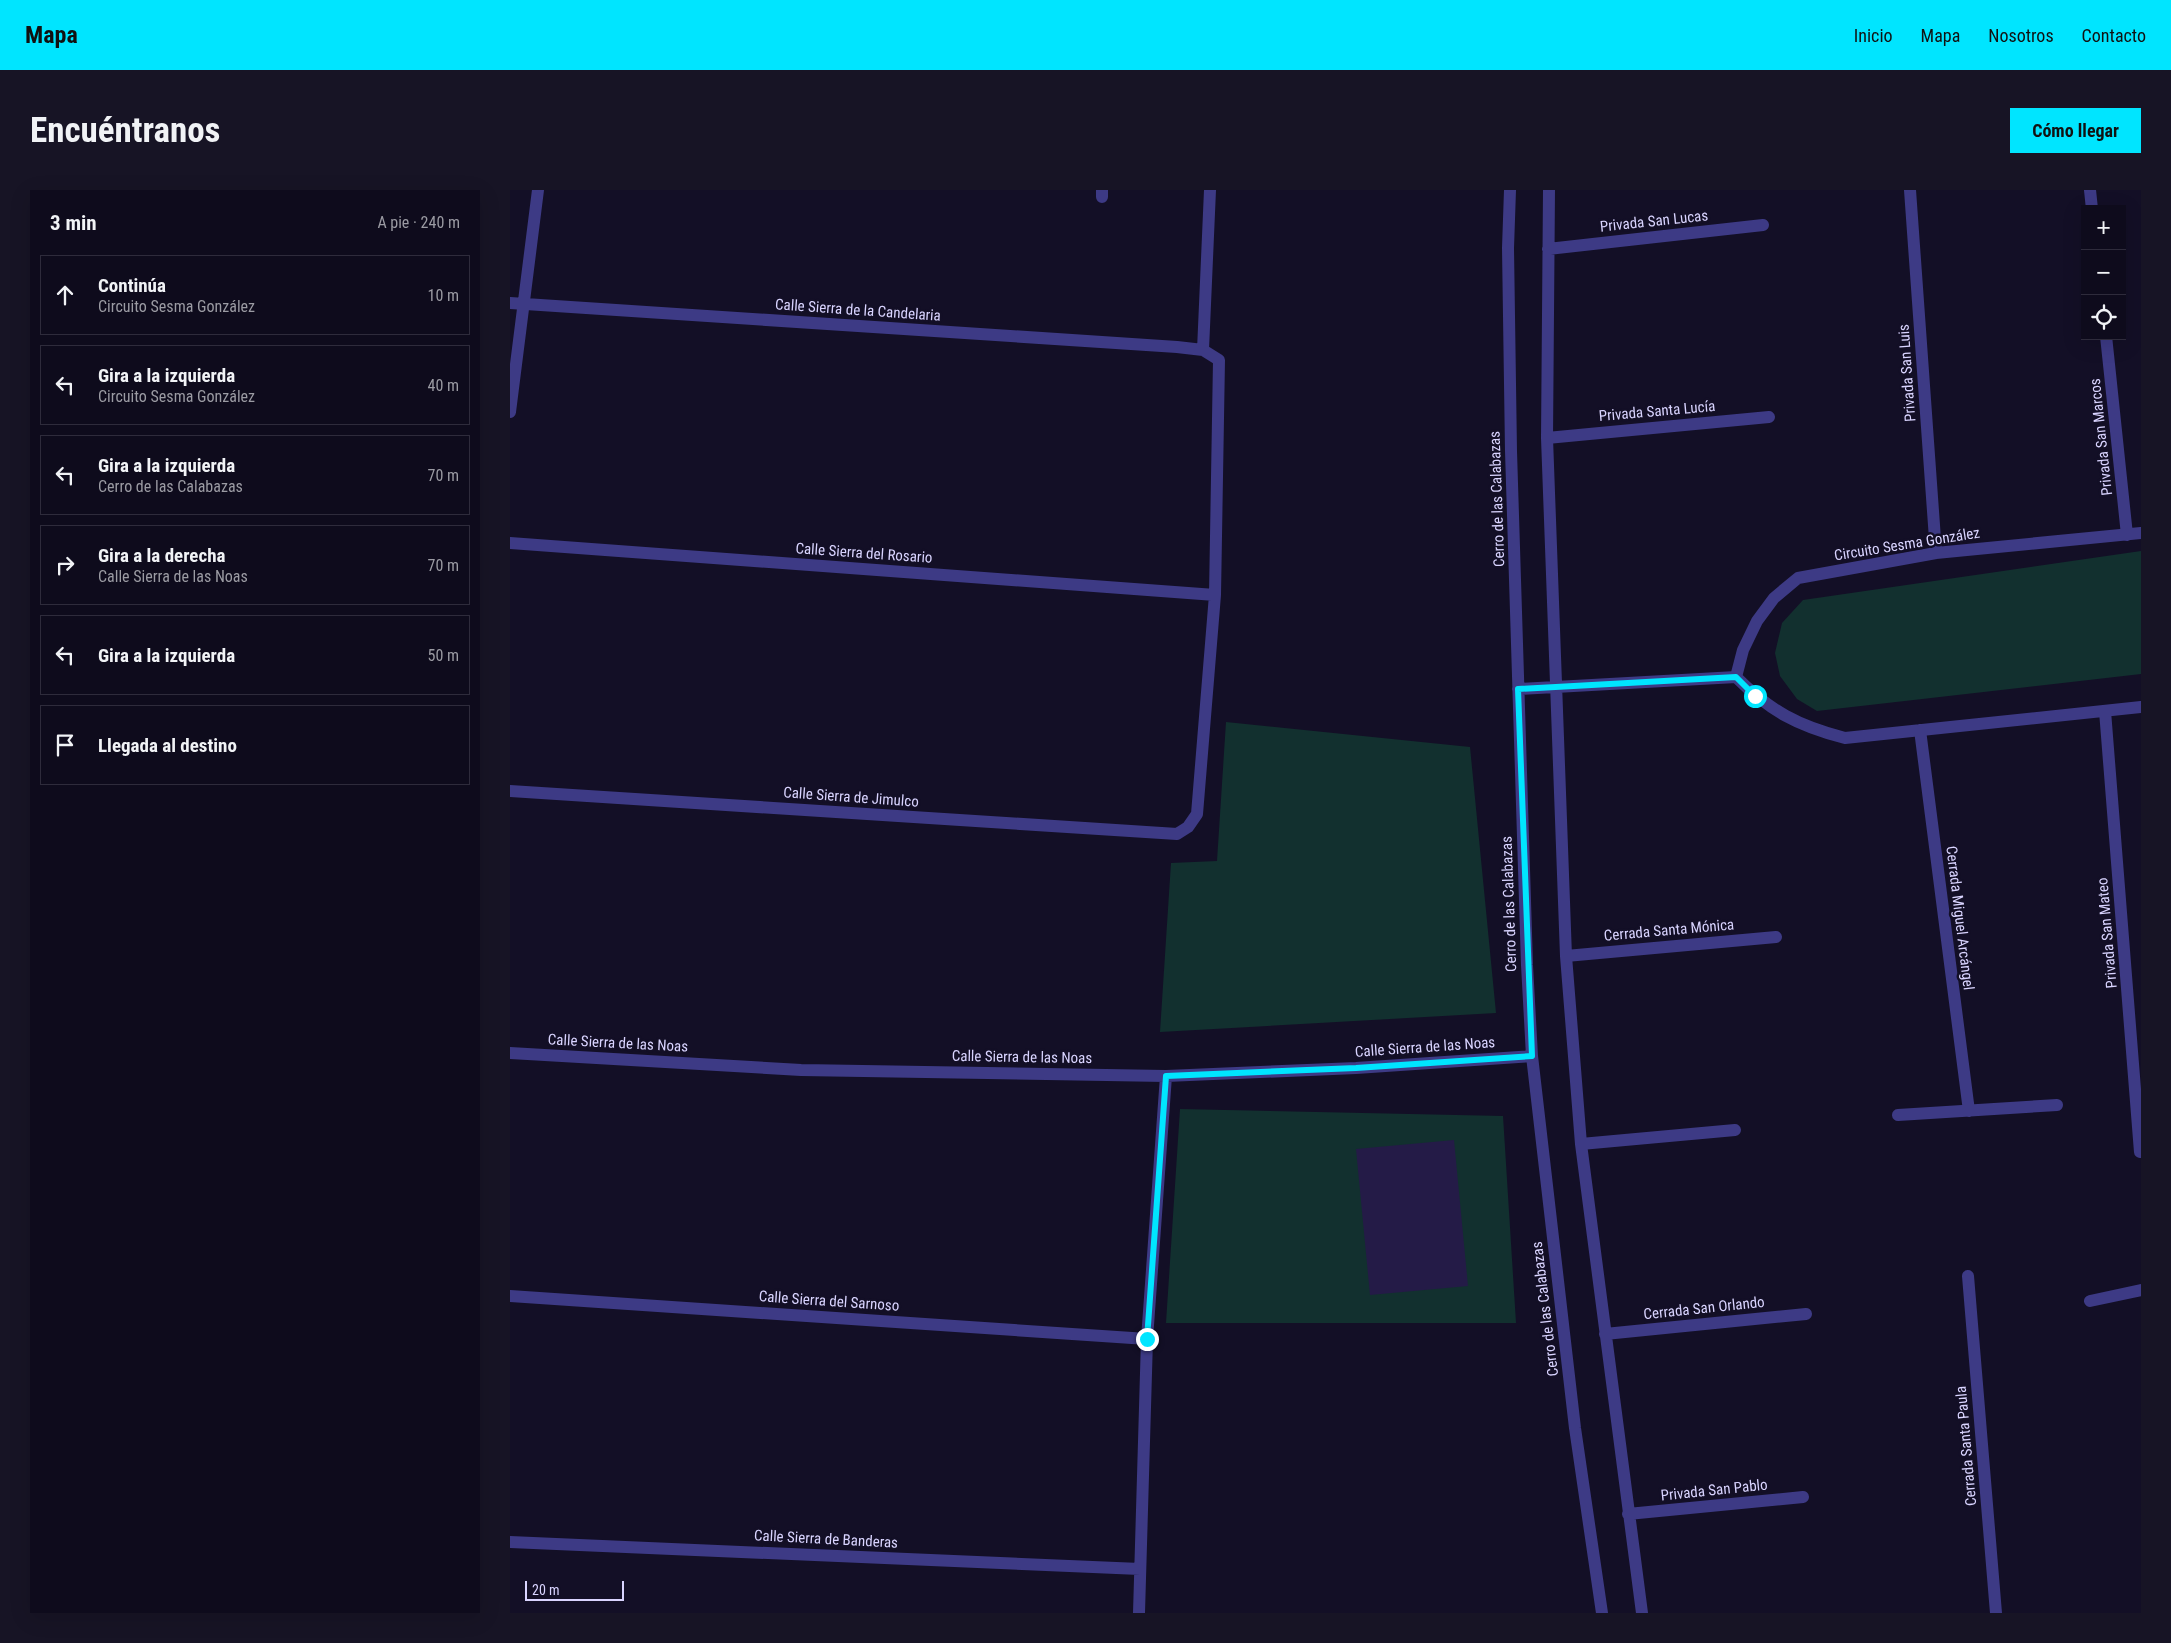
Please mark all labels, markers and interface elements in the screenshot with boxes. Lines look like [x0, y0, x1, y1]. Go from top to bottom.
text: Mapa [25, 21, 78, 49]
text: Inicio [1854, 25, 1893, 46]
text: Mapa [1921, 25, 1960, 46]
text: Nosotros [1988, 25, 2054, 46]
text: Contacto [2082, 25, 2146, 46]
button: Cómo llegar [2010, 108, 2141, 153]
text: Encuéntranos [30, 110, 221, 151]
map controls [2081, 205, 2126, 340]
button: + [2081, 205, 2126, 250]
street label: Privada San Lucas [1599, 206, 1709, 236]
text: 3 min [50, 211, 97, 235]
text: A pie · 240 m [377, 213, 460, 232]
button: − [2081, 250, 2126, 295]
text: Continúa [98, 274, 166, 297]
icon: ahead [51, 281, 79, 309]
text: 10 m [427, 286, 459, 305]
street label: Calle Sierra de la Candelaria [775, 295, 941, 325]
button: locate [2081, 295, 2126, 340]
text: Circuito Sesma González [98, 297, 255, 316]
street label: Privada San Luis [1895, 323, 1919, 422]
text: Gira a la izquierda [98, 364, 235, 387]
icon: left [51, 371, 79, 399]
text: 40 m [427, 376, 459, 395]
street label: Privada San Marcos [2086, 377, 2116, 497]
text: Circuito Sesma González [98, 387, 255, 406]
street label: Privada Santa Lucía [1598, 397, 1716, 425]
street label: Cerro de las Calabazas [1486, 431, 1508, 567]
text: Gira a la izquierda [98, 454, 235, 477]
icon: left [51, 461, 79, 489]
text: 70 m [427, 466, 459, 485]
text: Cerro de las Calabazas [98, 477, 243, 496]
street label: Circuito Sesma González [1833, 524, 1981, 564]
street label: Calle Sierra del Rosario [795, 539, 933, 567]
text: Gira a la derecha [98, 544, 225, 567]
icon: right [51, 551, 79, 579]
text: 70 m [427, 556, 459, 575]
text: Calle Sierra de las Noas [98, 567, 248, 586]
icon: left [51, 641, 79, 669]
text: Gira a la izquierda [98, 644, 235, 667]
text: 50 m [427, 646, 459, 665]
route start [1744, 685, 1767, 708]
icon: arrive [51, 731, 79, 759]
text: Llegada al destino [98, 734, 237, 757]
street label: Calle Sierra de Jimulco [783, 783, 919, 811]
street label: Cerro de las Calabazas [1498, 836, 1520, 972]
street label: Cerrada Miguel Arcángel [1942, 845, 1978, 991]
street label: Privada San Mateo [2093, 877, 2121, 989]
street label: Cerrada Santa Mónica [1603, 915, 1735, 945]
street label: Calle Sierra de las Noas [547, 1030, 689, 1056]
street label: Calle Sierra de las Noas [1354, 1033, 1496, 1061]
street label: Calle Sierra de las Noas [952, 1047, 1093, 1067]
street label: Cerro de las Calabazas [1528, 1240, 1562, 1378]
street label: Calle Sierra del Sarnoso [758, 1287, 900, 1315]
street label: Cerrada San Orlando [1643, 1293, 1765, 1323]
route end [1136, 1328, 1159, 1351]
street label: Cerrada Santa Paula [1952, 1385, 1980, 1507]
street label: Privada San Pablo [1660, 1475, 1768, 1505]
street label: Calle Sierra de Banderas [754, 1526, 899, 1552]
scale bar [525, 1578, 624, 1601]
text: 20 m [532, 1582, 560, 1598]

